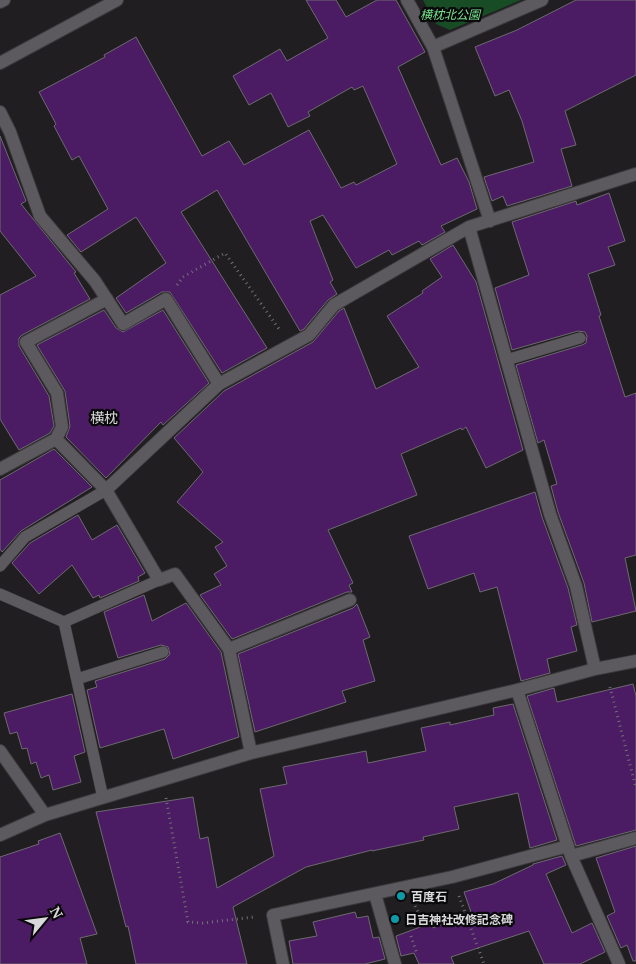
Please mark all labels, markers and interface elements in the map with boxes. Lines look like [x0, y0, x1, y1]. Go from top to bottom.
park label: 横枕北公園 [420, 6, 482, 23]
district label: 横枕 [90, 408, 118, 427]
place label: 百度石 [411, 888, 447, 905]
marker: 百度石 [395, 890, 407, 902]
north arrow [20, 894, 70, 944]
text: N [46, 903, 68, 922]
place label: 日吉神社改修記念碑 [405, 911, 513, 928]
marker: 日吉神社改修記念碑 [389, 913, 401, 925]

